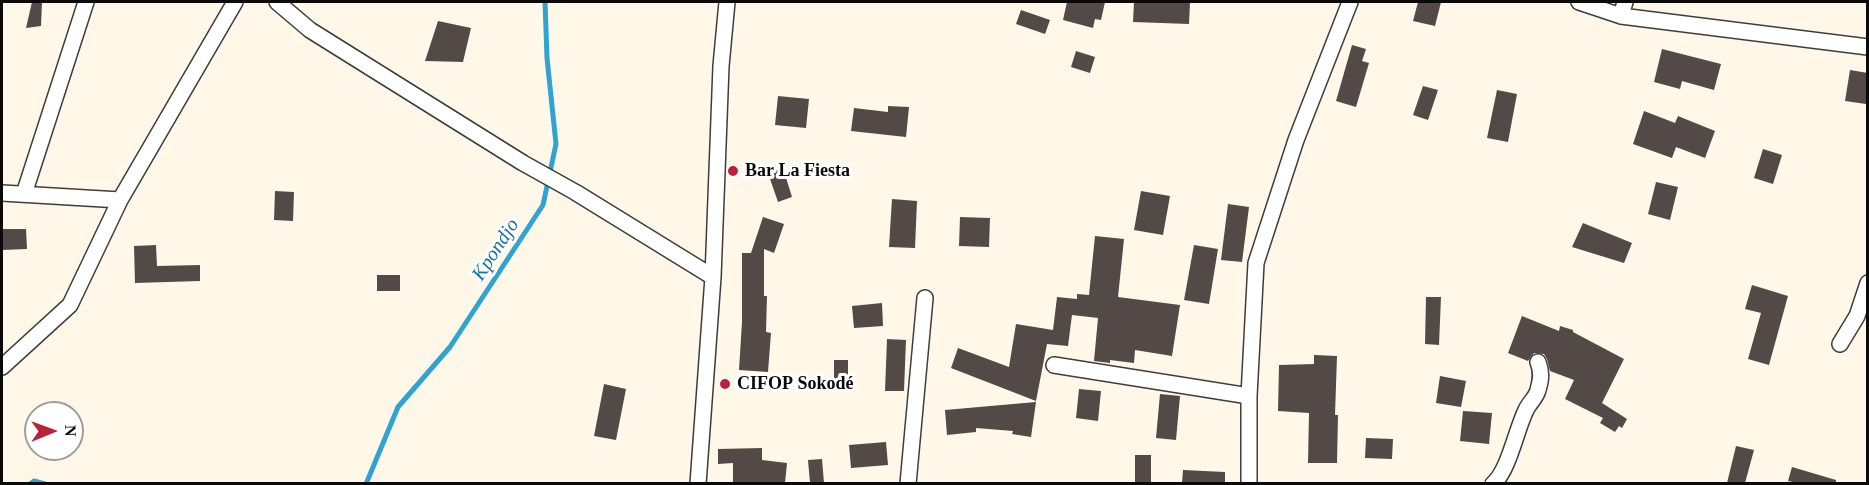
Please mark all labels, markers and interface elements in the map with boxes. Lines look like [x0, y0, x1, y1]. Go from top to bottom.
place label: Bar La Fiesta [745, 160, 850, 182]
marker: Bar La Fiesta [726, 164, 740, 178]
water label: Kpondjo [467, 215, 525, 285]
place label: CIFOP Sokodé [737, 373, 854, 395]
marker: CIFOP Sokodé [718, 377, 732, 391]
north arrow [24, 401, 84, 461]
text: N [62, 425, 79, 437]

